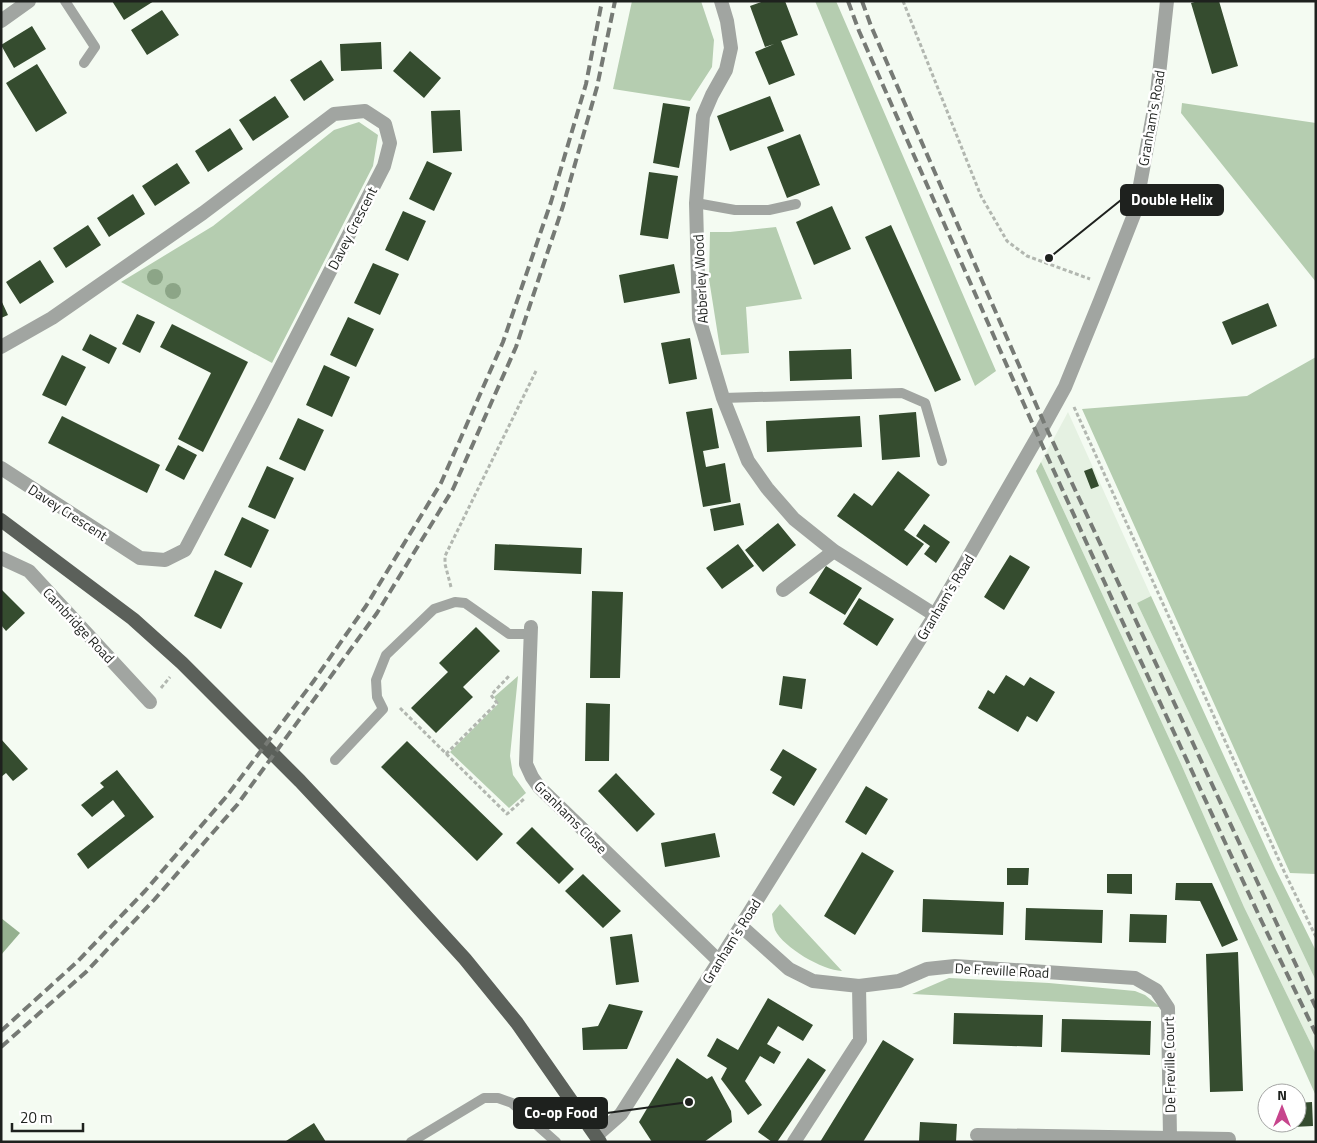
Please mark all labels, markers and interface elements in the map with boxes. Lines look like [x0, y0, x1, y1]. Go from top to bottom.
street label: Granham's Road [1132, 69, 1170, 167]
street label: Davey Crescent [322, 183, 382, 273]
callout: Double Helix [1121, 185, 1223, 215]
text: Double Helix [1131, 188, 1213, 211]
street label: Abberley Wood [687, 234, 713, 324]
street label: Davey Crescent [24, 478, 112, 546]
street label: Granham's Road [911, 550, 979, 644]
street label: Cambridge Road [38, 582, 120, 668]
street label: Granhams Close [530, 776, 612, 858]
street label: Granham's Road [696, 894, 766, 988]
street label: De Freville Road [954, 957, 1050, 983]
street label: De Freville Court [1158, 1017, 1180, 1113]
north arrow [1257, 1083, 1307, 1133]
text: N [1277, 1084, 1287, 1105]
callout: Co-op Food [514, 1098, 607, 1128]
scale bar [12, 1100, 84, 1132]
text: Co-op Food [524, 1101, 598, 1124]
text: 20 m [20, 1106, 53, 1129]

